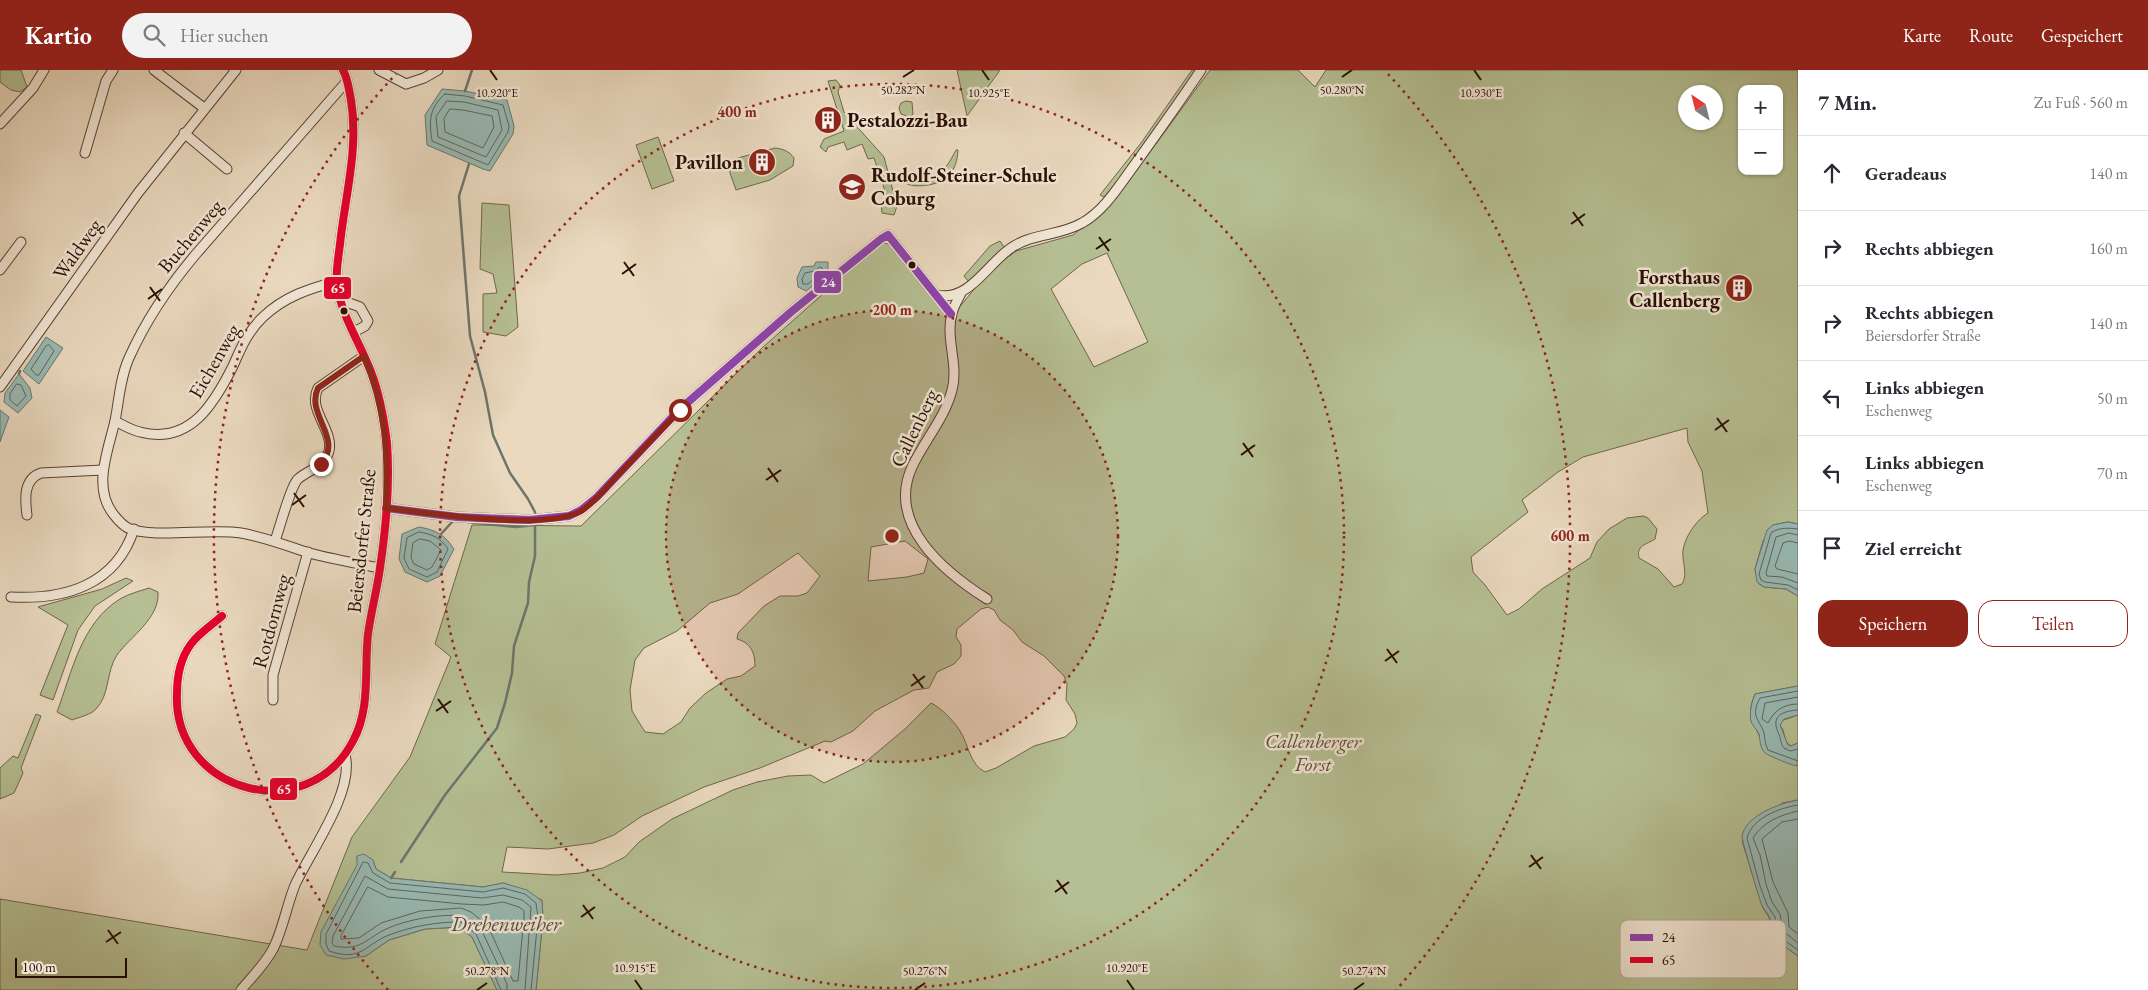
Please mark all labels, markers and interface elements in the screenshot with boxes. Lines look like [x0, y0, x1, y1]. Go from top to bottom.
search box [122, 13, 472, 58]
text: Kartio [25, 20, 92, 51]
icon: search [140, 21, 168, 49]
text: Hier suchen [180, 23, 269, 48]
text: Karte [1903, 24, 1941, 47]
text: Route [1969, 24, 2013, 47]
text: Gespeichert [2041, 24, 2123, 47]
text: 50.282°N [881, 82, 926, 98]
text: 50.280°N [1320, 82, 1365, 98]
text: 10.920°E [476, 85, 518, 101]
text: 10.925°E [968, 85, 1010, 101]
text: 10.930°E [1460, 85, 1502, 101]
north arrow [1678, 85, 1723, 130]
map controls [1738, 85, 1783, 175]
button: + [1738, 85, 1783, 130]
text: 7 Min. [1818, 89, 1877, 116]
text: Zu Fuß · 560 m [2034, 92, 2128, 113]
text: 400 m [717, 102, 757, 121]
building icon: Pestalozzi-Bau [813, 105, 843, 135]
place label: Pestalozzi-Bau [847, 107, 968, 133]
button: − [1738, 130, 1783, 175]
building icon: Pavillon [747, 147, 777, 177]
place label: Pavillon [675, 149, 743, 175]
icon: ahead [1818, 159, 1846, 187]
text: Geradeaus [1865, 161, 1947, 186]
place label: Rudolf-Steiner-Schule Coburg [871, 162, 1057, 211]
text: 140 m [2089, 163, 2128, 184]
school or university icon: Rudolf-Steiner-Schule Coburg [837, 172, 867, 202]
street label: Buchenweg [152, 194, 229, 278]
street label: Waldweg [47, 213, 108, 285]
icon: right [1818, 234, 1846, 262]
text: Rechts abbiegen [1865, 236, 1994, 261]
text: 160 m [2089, 238, 2128, 259]
unlabelled marker [907, 260, 917, 270]
place label: Forsthaus Callenberg [1629, 264, 1721, 313]
line badge: 24 [813, 270, 842, 294]
text: 24 [821, 273, 836, 291]
building icon: Forsthaus Callenberg [1724, 273, 1754, 303]
line badge: 65 [323, 276, 352, 300]
text: 65 [331, 279, 345, 297]
text: 200 m [872, 300, 912, 319]
text: Rechts abbiegen [1865, 300, 1994, 325]
unlabelled marker [339, 306, 349, 316]
icon: right [1818, 309, 1846, 337]
text: 140 m [2089, 313, 2128, 334]
street label: Eichenweg [182, 319, 246, 403]
text: Beiersdorfer Straße [1865, 325, 1981, 346]
text: Links abbiegen [1865, 375, 1984, 400]
street label: Callenberg [884, 384, 944, 471]
icon: left [1818, 384, 1846, 412]
text: 50 m [2097, 388, 2128, 409]
route start [669, 399, 692, 422]
text: Eschenweg [1865, 400, 1932, 421]
text: Links abbiegen [1865, 450, 1984, 475]
route end [310, 453, 333, 476]
icon: left [1818, 459, 1846, 487]
text: 70 m [2097, 463, 2128, 484]
street label: Beiersdorfer Straße [341, 468, 382, 614]
text: Eschenweg [1865, 475, 1932, 496]
text: 600 m [1550, 526, 1590, 545]
centre of rings [883, 527, 901, 545]
icon: arrive [1818, 534, 1846, 562]
text: Ziel erreicht [1865, 536, 1962, 561]
street label: Rotdornweg [246, 571, 296, 671]
button: Speichern [1818, 600, 1968, 647]
button: Teilen [1978, 600, 2128, 647]
park label: Callenberger Forst [1265, 728, 1363, 777]
line badge: 65 [269, 777, 298, 801]
text: 65 [277, 780, 291, 798]
water label: Drehenweiher [450, 910, 562, 937]
legend [1620, 920, 1786, 978]
text: 24 [1662, 928, 1676, 946]
text: 65 [1662, 951, 1675, 969]
scale bar [15, 955, 128, 978]
text: 100 m [22, 958, 56, 976]
text: 10.915°E [614, 960, 656, 976]
text: 10.920°E [1106, 960, 1148, 976]
text: 50.278°N [465, 963, 510, 979]
text: 50.276°N [903, 963, 948, 979]
text: 50.274°N [1342, 963, 1387, 979]

